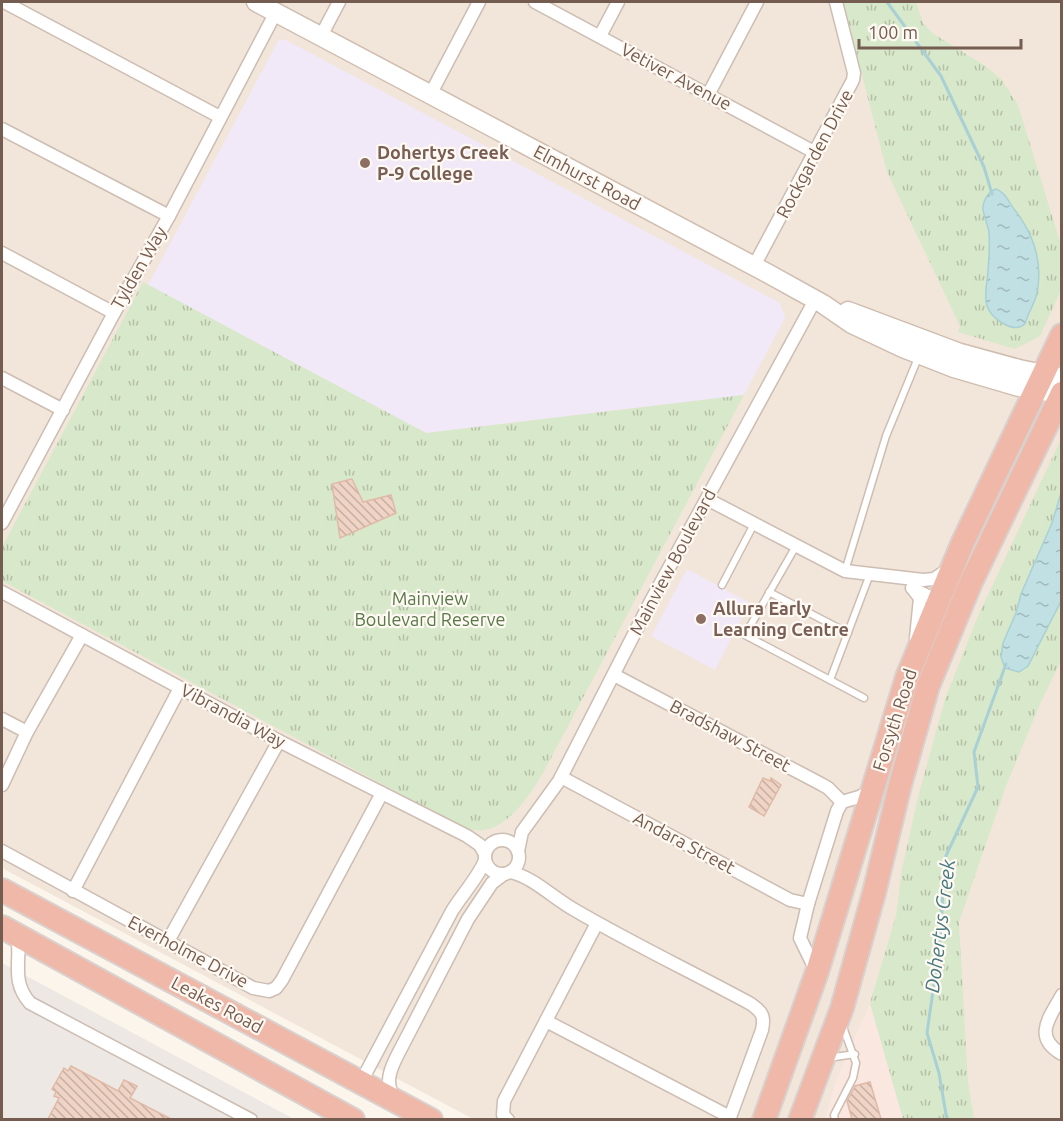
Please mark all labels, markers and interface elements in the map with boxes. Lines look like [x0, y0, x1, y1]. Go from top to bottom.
scale bar [859, 12, 1021, 50]
text: 100 m [868, 22, 918, 42]
street label: Vetiver Avenue [618, 39, 735, 114]
street label: Rockgarden Drive [772, 86, 856, 221]
street label: Elmhurst Road [531, 141, 644, 214]
place label: Dohertys Creek P-9 College [377, 142, 509, 183]
marker: Dohertys Creek P-9 College [358, 156, 372, 170]
street label: Tylden Way [106, 222, 170, 312]
street label: Mainview Boulevard [625, 485, 719, 638]
park label: Mainview Boulevard Reserve [354, 588, 506, 629]
place label: Allura Early Learning Centre [713, 598, 849, 639]
marker: Allura Early Learning Centre [694, 612, 708, 626]
street label: Forsyth Road [868, 666, 920, 773]
street label: Vibrandia Way [178, 679, 290, 751]
street label: Bradshaw Street [667, 695, 794, 775]
street label: Andara Street [630, 807, 739, 877]
water label: Dohertys Creek [920, 857, 959, 994]
street label: Everholme Drive [125, 911, 252, 991]
street label: Leakes Road [168, 972, 267, 1037]

